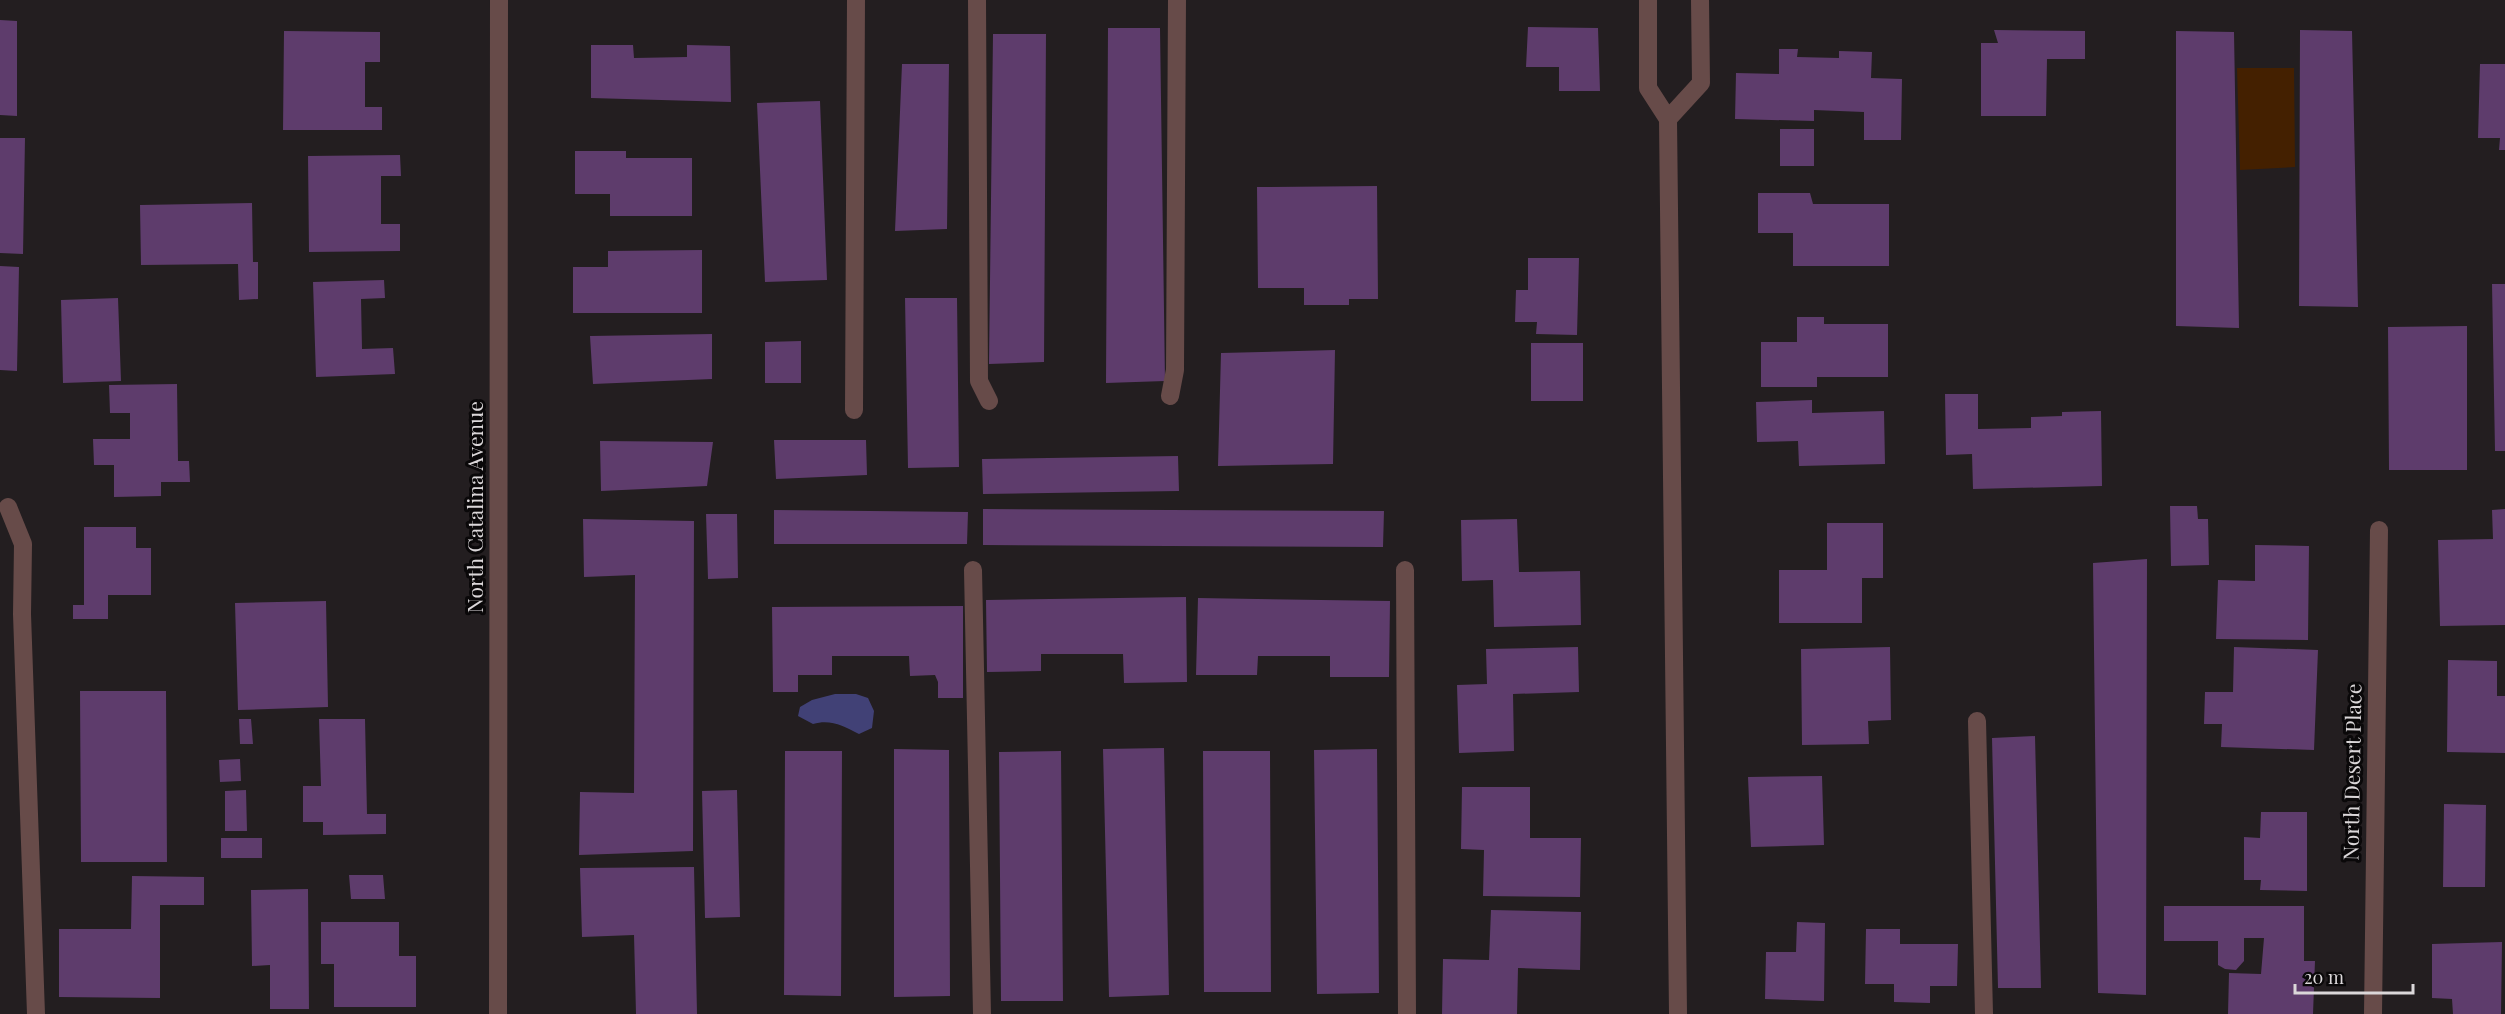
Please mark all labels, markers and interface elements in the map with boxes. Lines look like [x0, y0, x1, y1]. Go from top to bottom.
street label: North Catalina Avenue [460, 401, 488, 613]
street label: North Desert Place [2335, 683, 2367, 861]
scale bar [2295, 957, 2414, 995]
text: 20 m [2304, 965, 2344, 989]

